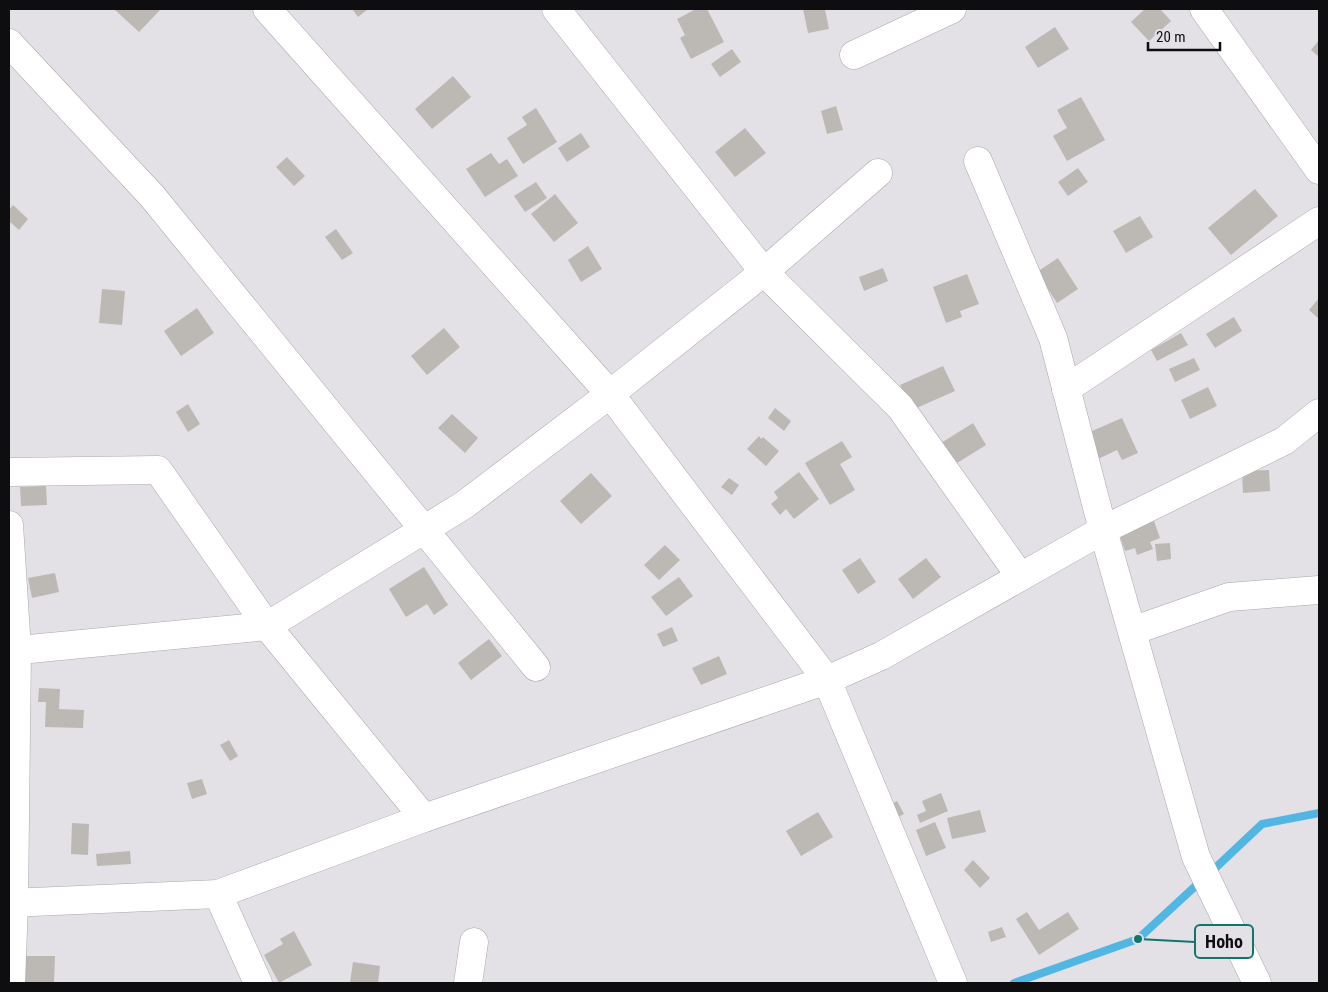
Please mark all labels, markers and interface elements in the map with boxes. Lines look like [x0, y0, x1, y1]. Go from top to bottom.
scale bar [1148, 20, 1220, 52]
text: 20 m [1156, 28, 1186, 46]
callout: Hoho [1195, 925, 1253, 958]
text: Hoho [1205, 931, 1243, 952]

